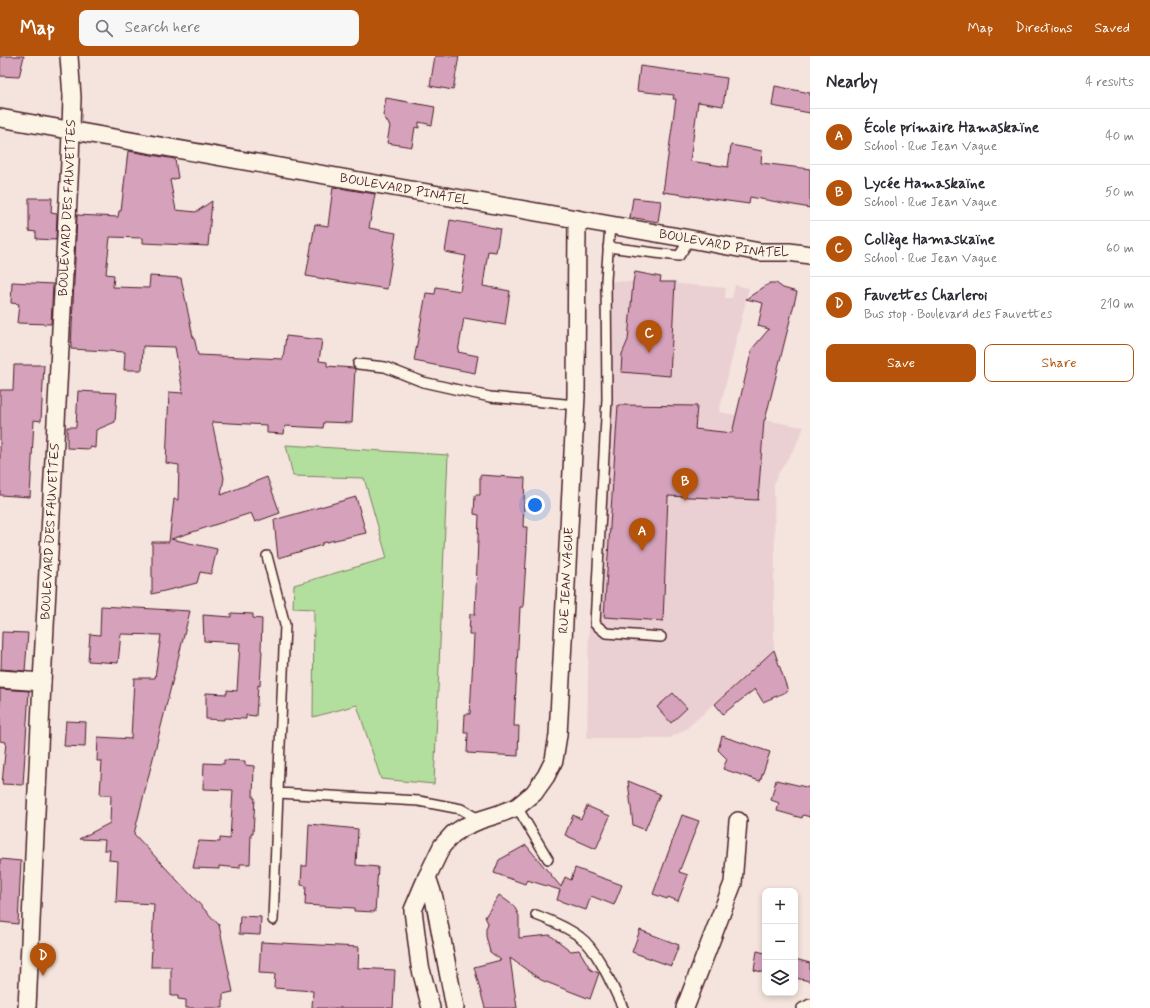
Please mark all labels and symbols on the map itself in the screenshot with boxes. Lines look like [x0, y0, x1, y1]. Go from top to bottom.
street label: BOULEVARD DES FAUVETTES [54, 119, 80, 297]
street label: BOULEVARD PINATEL [339, 169, 471, 209]
street label: BOULEVARD PINATEL [658, 225, 789, 261]
pin: C [636, 320, 662, 353]
street label: BOULEVARD DES FAUVETTES [37, 442, 63, 620]
pin: B [672, 468, 698, 501]
your location [525, 495, 545, 515]
pin: A [629, 518, 655, 551]
street label: RUE JEAN VAGUE [555, 526, 578, 634]
pin: D [30, 943, 56, 976]

